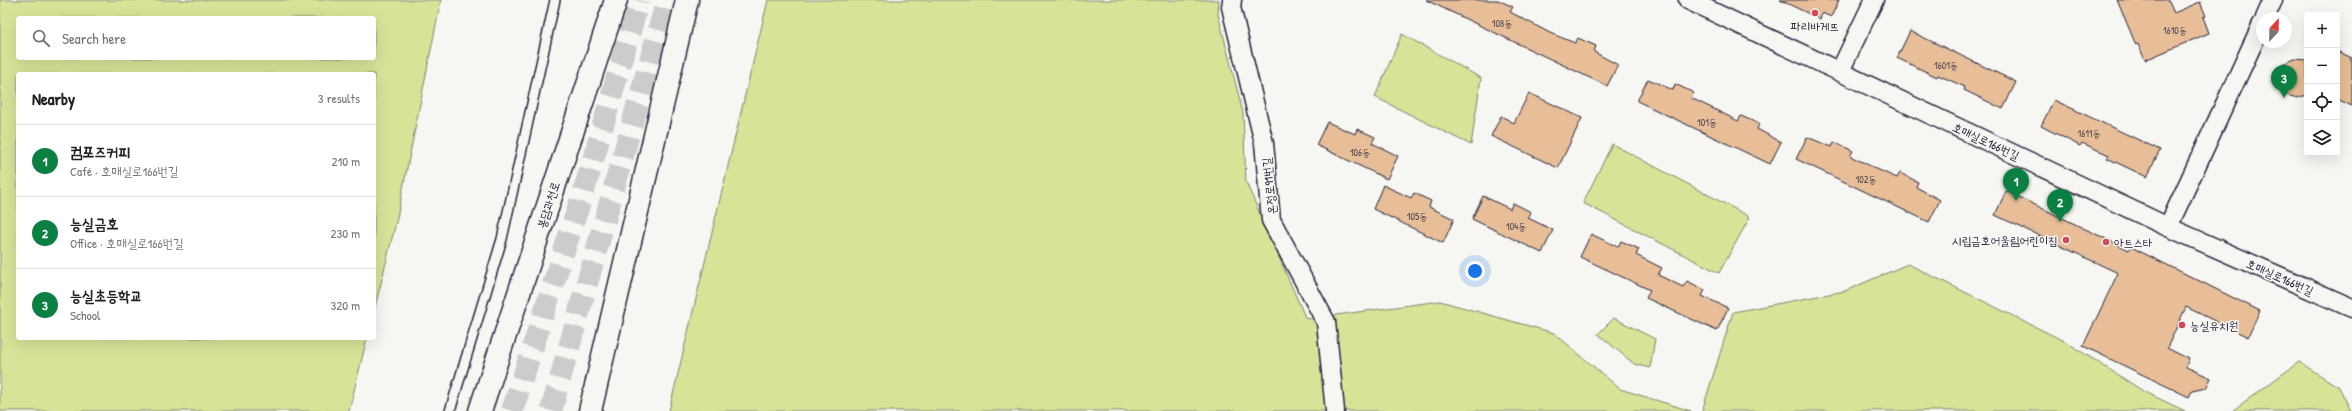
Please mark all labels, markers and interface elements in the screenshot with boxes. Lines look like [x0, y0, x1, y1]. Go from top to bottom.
marker: 파리바게뜨 [1810, 8, 1820, 18]
north arrow [2256, 12, 2292, 48]
map controls [2304, 12, 2340, 156]
button: + [2304, 12, 2340, 48]
search box [16, 16, 376, 60]
house number: 108동 [1492, 17, 1512, 30]
place label: 파리바게뜨 [1791, 18, 1839, 35]
house number: 1610동 [2163, 24, 2187, 37]
icon: search [30, 27, 52, 49]
text: Search here [62, 28, 126, 49]
button: − [2304, 48, 2340, 84]
house number: 1601동 [1934, 59, 1958, 72]
pin: 3 [2271, 65, 2297, 98]
button: locate [2304, 84, 2340, 120]
text: Nearby [32, 87, 75, 110]
text: 3 results [318, 89, 360, 107]
house number: 101동 [1697, 116, 1717, 129]
street label: 호매실로166번길 [1950, 118, 2022, 164]
button: layers [2304, 120, 2340, 156]
house number: 1611동 [2078, 127, 2100, 140]
text: 컴포즈커피 [70, 141, 130, 162]
house number: 106동 [1350, 146, 1370, 159]
text: 1 [43, 152, 47, 170]
text: 210 m [332, 152, 360, 170]
street label: 온정로91번길 [1258, 156, 1280, 215]
text: Café · 호매실로166번길 [70, 162, 179, 180]
pin: 1 [2003, 168, 2029, 201]
house number: 102동 [1856, 173, 1876, 186]
street label: 봉담과천로 [532, 179, 564, 231]
pin: 2 [2047, 189, 2073, 222]
house number: 105동 [1407, 210, 1427, 223]
text: 능실금호 [70, 213, 118, 234]
house number: 104동 [1506, 220, 1526, 233]
text: 2 [42, 224, 48, 242]
text: 230 m [330, 224, 360, 242]
place label: 시립금호어울림어린이집 [1952, 232, 2058, 249]
text: Office · 호매실로166번길 [70, 234, 184, 252]
place label: 아트스타 [2114, 234, 2153, 251]
marker: 시립금호어울림어린이집 [2061, 235, 2071, 245]
marker: 아트스타 [2101, 237, 2111, 247]
street label: 호매실로166번길 [2244, 255, 2317, 300]
your location [1465, 261, 1485, 281]
text: 능실초등학교 [70, 285, 142, 306]
text: 3 [42, 296, 48, 314]
text: 320 m [330, 296, 360, 314]
text: School [70, 306, 100, 324]
place label: 능실유치원 [2190, 317, 2238, 334]
marker: 능실유치원 [2177, 320, 2187, 330]

